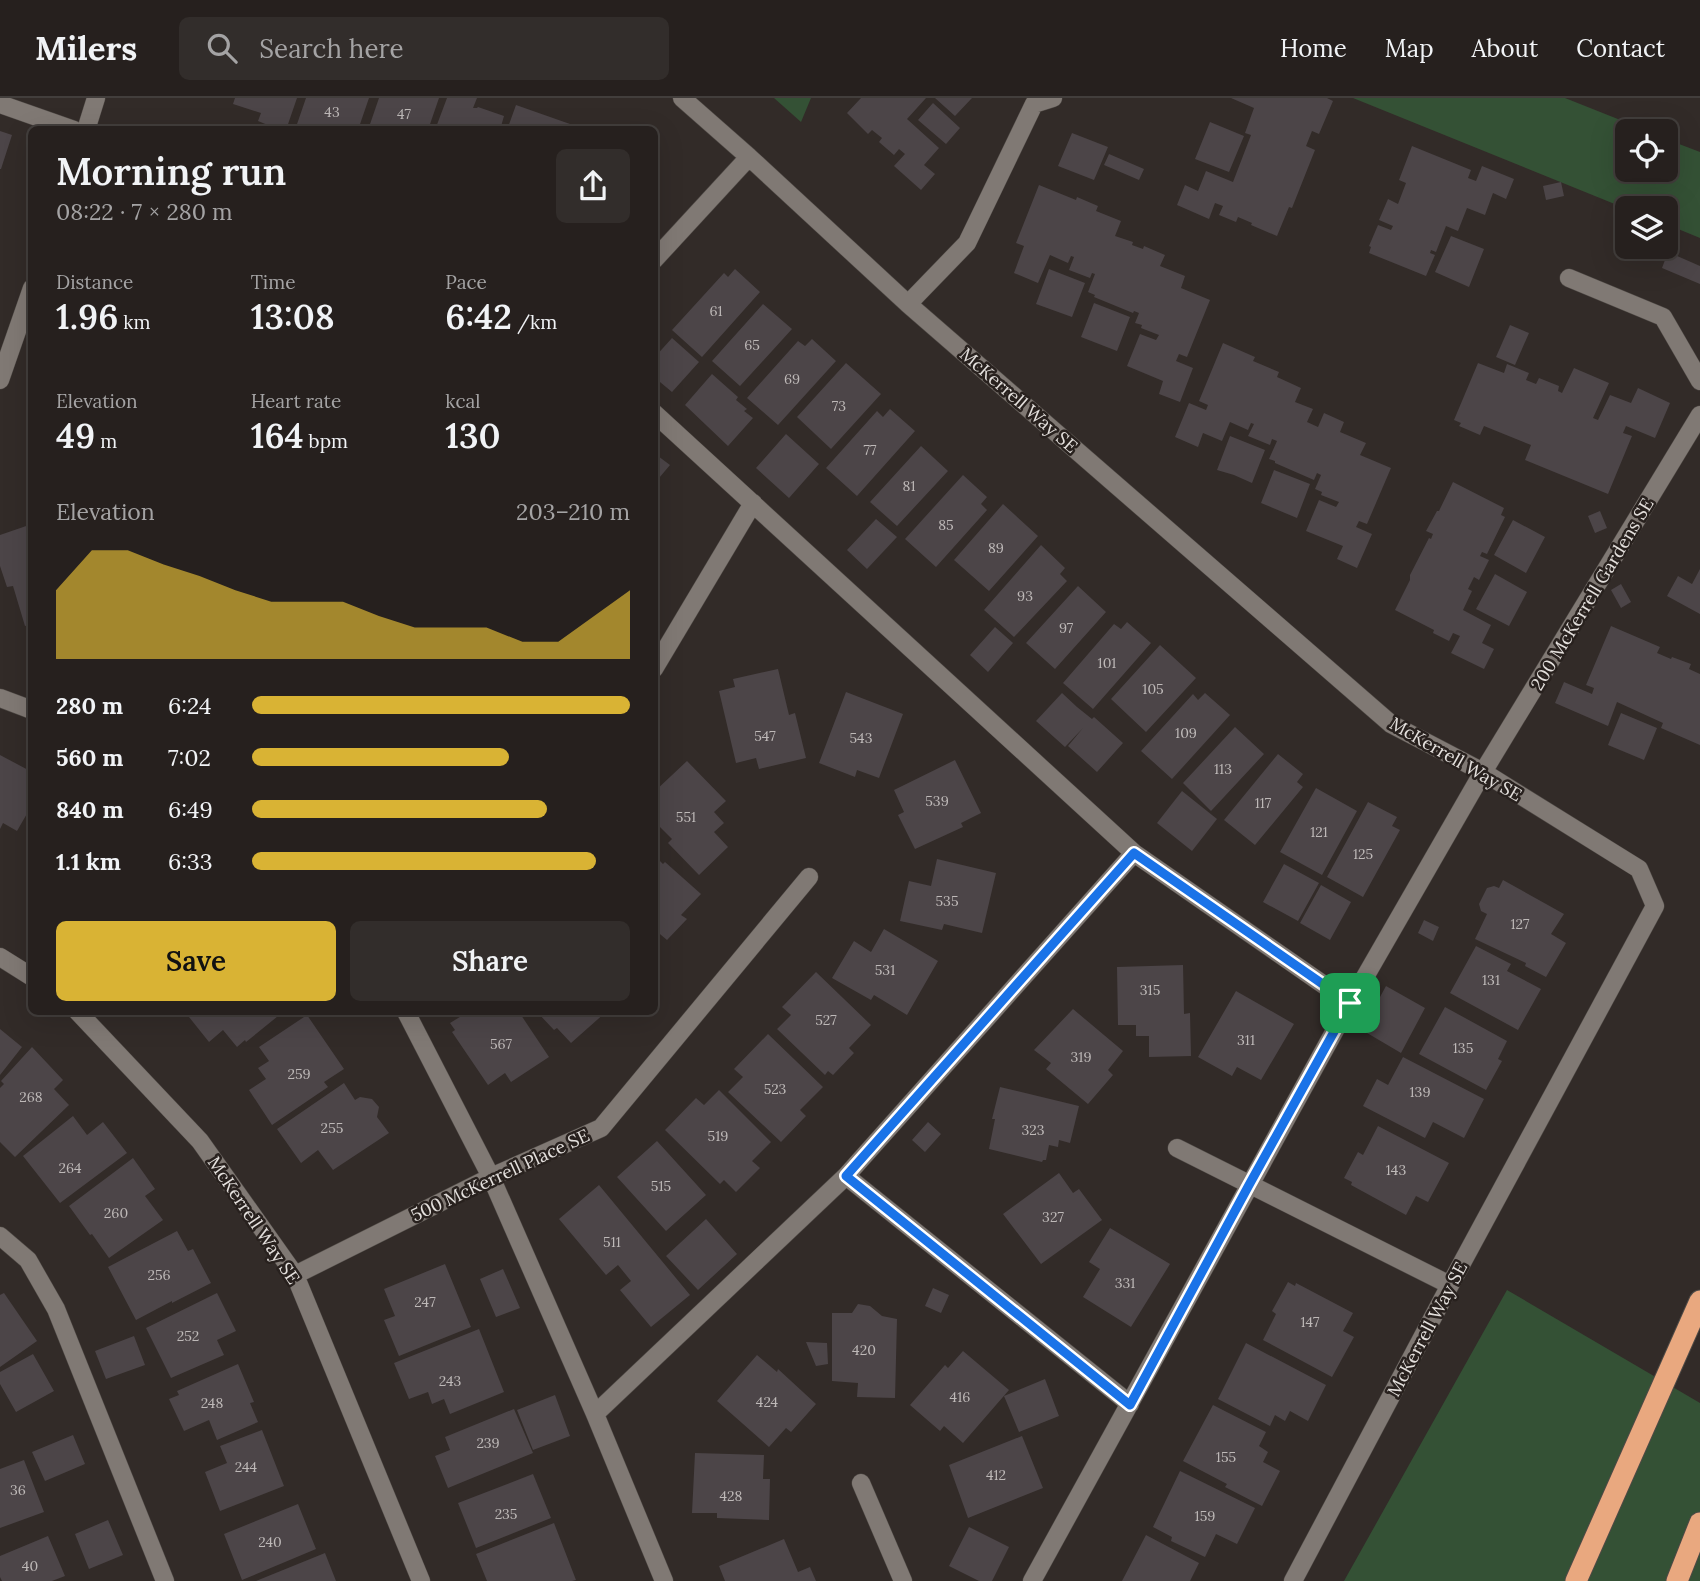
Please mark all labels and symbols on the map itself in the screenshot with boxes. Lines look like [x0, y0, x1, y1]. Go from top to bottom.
house number: 43 [324, 103, 340, 121]
house number: 47 [397, 105, 412, 123]
house number: 61 [709, 302, 723, 320]
house number: 65 [744, 336, 760, 354]
street label: McKerrell Way SE [955, 342, 1083, 458]
house number: 69 [784, 370, 800, 388]
house number: 73 [832, 397, 846, 415]
house number: 77 [864, 441, 877, 459]
house number: 81 [903, 477, 915, 495]
street label: 200 McKerrell Gardens SE [1525, 494, 1659, 694]
house number: 85 [938, 516, 954, 534]
house number: 89 [988, 539, 1004, 557]
house number: 93 [1017, 587, 1033, 605]
house number: 97 [1059, 619, 1074, 637]
house number: 101 [1098, 654, 1116, 672]
house number: 105 [1142, 680, 1164, 698]
street label: McKerrell Way SE [1386, 712, 1526, 806]
house number: 109 [1175, 724, 1197, 742]
house number: 547 [754, 727, 776, 745]
house number: 543 [849, 729, 873, 747]
house number: 113 [1214, 760, 1232, 778]
house number: 539 [925, 792, 949, 810]
house number: 117 [1255, 794, 1272, 812]
house number: 551 [676, 808, 696, 826]
house number: 121 [1310, 823, 1328, 841]
house number: 125 [1353, 845, 1373, 863]
house number: 535 [935, 892, 959, 910]
house number: 127 [1510, 915, 1530, 933]
house number: 531 [875, 961, 895, 979]
house number: 131 [1482, 971, 1500, 989]
pin [1320, 973, 1380, 1033]
house number: 315 [1140, 981, 1160, 999]
house number: 527 [815, 1011, 837, 1029]
house number: 311 [1237, 1031, 1255, 1049]
house number: 567 [490, 1035, 513, 1053]
house number: 135 [1453, 1039, 1473, 1057]
house number: 319 [1071, 1048, 1092, 1066]
house number: 259 [287, 1065, 311, 1083]
house number: 523 [764, 1080, 787, 1098]
house number: 139 [1410, 1083, 1431, 1101]
house number: 268 [19, 1088, 43, 1106]
house number: 255 [321, 1119, 343, 1137]
house number: 323 [1022, 1121, 1045, 1139]
street label: 500 McKerrell Place SE [407, 1123, 593, 1227]
house number: 519 [708, 1127, 728, 1145]
street label: McKerrell Way SE [203, 1152, 305, 1288]
house number: 264 [58, 1159, 82, 1177]
house number: 143 [1386, 1161, 1406, 1179]
house number: 515 [651, 1177, 671, 1195]
house number: 260 [104, 1204, 128, 1222]
house number: 327 [1042, 1208, 1064, 1226]
house number: 511 [603, 1233, 621, 1251]
street label: McKerrell Way SE [1382, 1258, 1472, 1400]
house number: 256 [147, 1266, 171, 1284]
house number: 331 [1115, 1274, 1135, 1292]
house number: 247 [414, 1293, 436, 1311]
house number: 147 [1300, 1313, 1320, 1331]
house number: 252 [177, 1327, 199, 1345]
house number: 420 [852, 1341, 876, 1359]
house number: 243 [439, 1372, 461, 1390]
house number: 416 [950, 1388, 970, 1406]
house number: 424 [756, 1393, 779, 1411]
house number: 248 [201, 1394, 223, 1412]
house number: 239 [476, 1434, 500, 1452]
house number: 155 [1216, 1448, 1236, 1466]
house number: 244 [235, 1458, 258, 1476]
house number: 412 [986, 1466, 1006, 1484]
house number: 36 [10, 1481, 26, 1499]
house number: 428 [720, 1487, 743, 1505]
house number: 235 [495, 1505, 517, 1523]
house number: 159 [1195, 1507, 1215, 1525]
house number: 240 [258, 1533, 282, 1551]
house number: 40 [22, 1557, 38, 1575]

